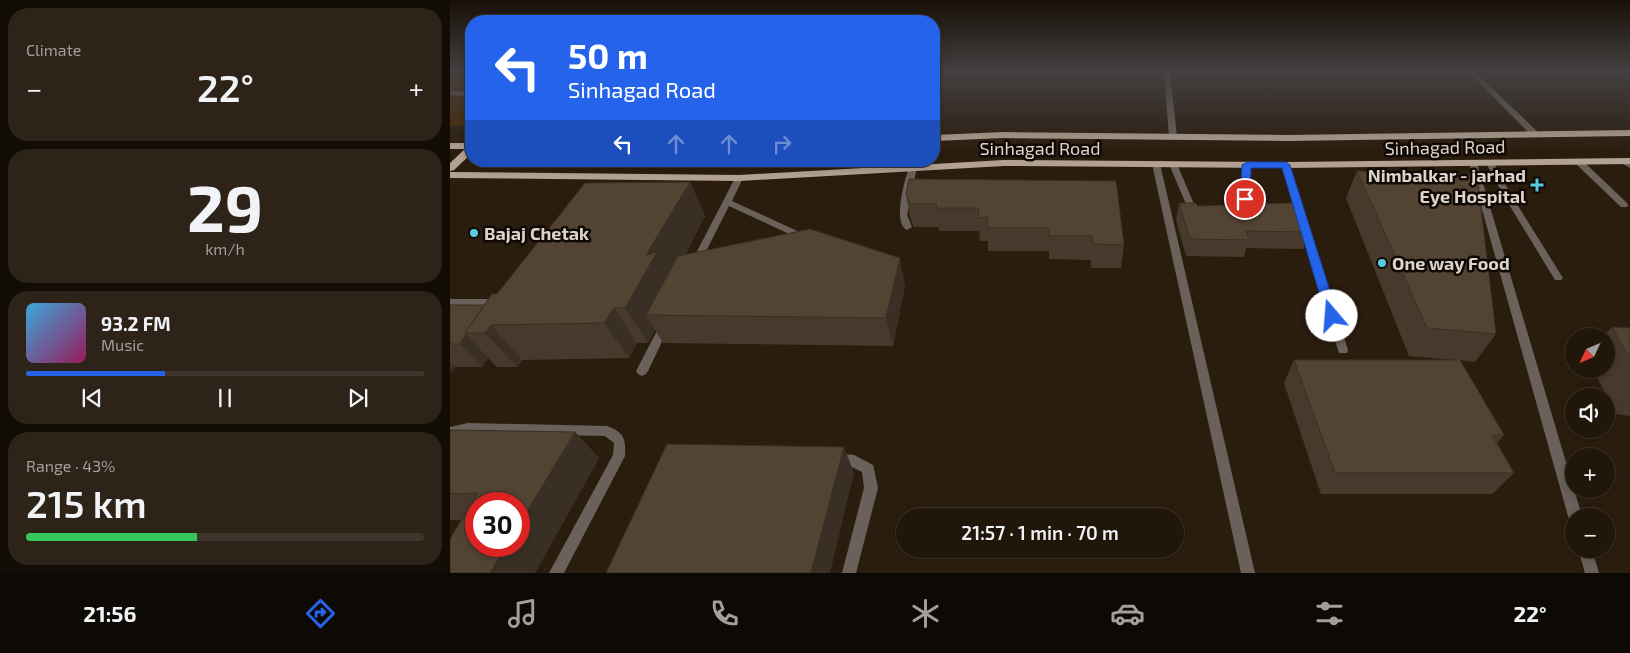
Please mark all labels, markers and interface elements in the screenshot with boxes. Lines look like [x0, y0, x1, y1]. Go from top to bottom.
text: 50 m [568, 34, 648, 76]
icon: left [485, 35, 550, 100]
text: Climate [26, 40, 81, 59]
text: 22° [197, 64, 254, 110]
text: − [26, 71, 42, 105]
text: + [409, 71, 424, 105]
text: Sinhagad Road [568, 76, 716, 102]
icon: left [609, 130, 637, 158]
icon: ahead [662, 130, 690, 158]
icon: ahead [715, 130, 743, 158]
icon: right [768, 130, 796, 158]
street label: Sinhagad Road [1384, 135, 1506, 159]
street label: Sinhagad Road [980, 137, 1100, 159]
place label: Nimbalkar - jarhad Eye Hospital [1368, 164, 1526, 207]
text: 29 [187, 167, 263, 245]
pin [1224, 178, 1266, 220]
marker: Nimbalkar - jarhad Eye Hospital [1530, 178, 1544, 192]
icon: arrive [1231, 185, 1259, 213]
place label: Bajaj Chetak [484, 222, 589, 244]
marker: Bajaj Chetak [468, 227, 480, 239]
text: km/h [205, 239, 245, 258]
place label: One way Food [1392, 252, 1510, 274]
marker: One way Food [1376, 257, 1388, 269]
position arrow [1305, 289, 1357, 341]
text: 93.2 FM [101, 312, 171, 335]
north arrow [1565, 328, 1615, 378]
map controls [1565, 328, 1615, 558]
text: Music [101, 335, 144, 354]
icon: previous [78, 384, 106, 412]
icon: pause [211, 384, 239, 412]
icon: next [344, 384, 372, 412]
button: sound [1565, 388, 1615, 438]
button: + [1565, 448, 1615, 498]
text: Range · 43% [26, 456, 115, 475]
text: 215 km [26, 480, 147, 526]
speed limit sign: 30 [465, 492, 530, 557]
button: − [1565, 508, 1615, 558]
text: 21:57 · 1 min · 70 m [961, 521, 1119, 544]
icon: directions [303, 596, 338, 631]
icon: music [505, 596, 540, 631]
icon: phone [707, 596, 742, 631]
icon: climate [908, 596, 943, 631]
icon: car [1110, 596, 1145, 631]
icon: filters [1312, 596, 1347, 631]
text: 21:56 [83, 600, 136, 626]
text: 22° [1513, 600, 1547, 626]

